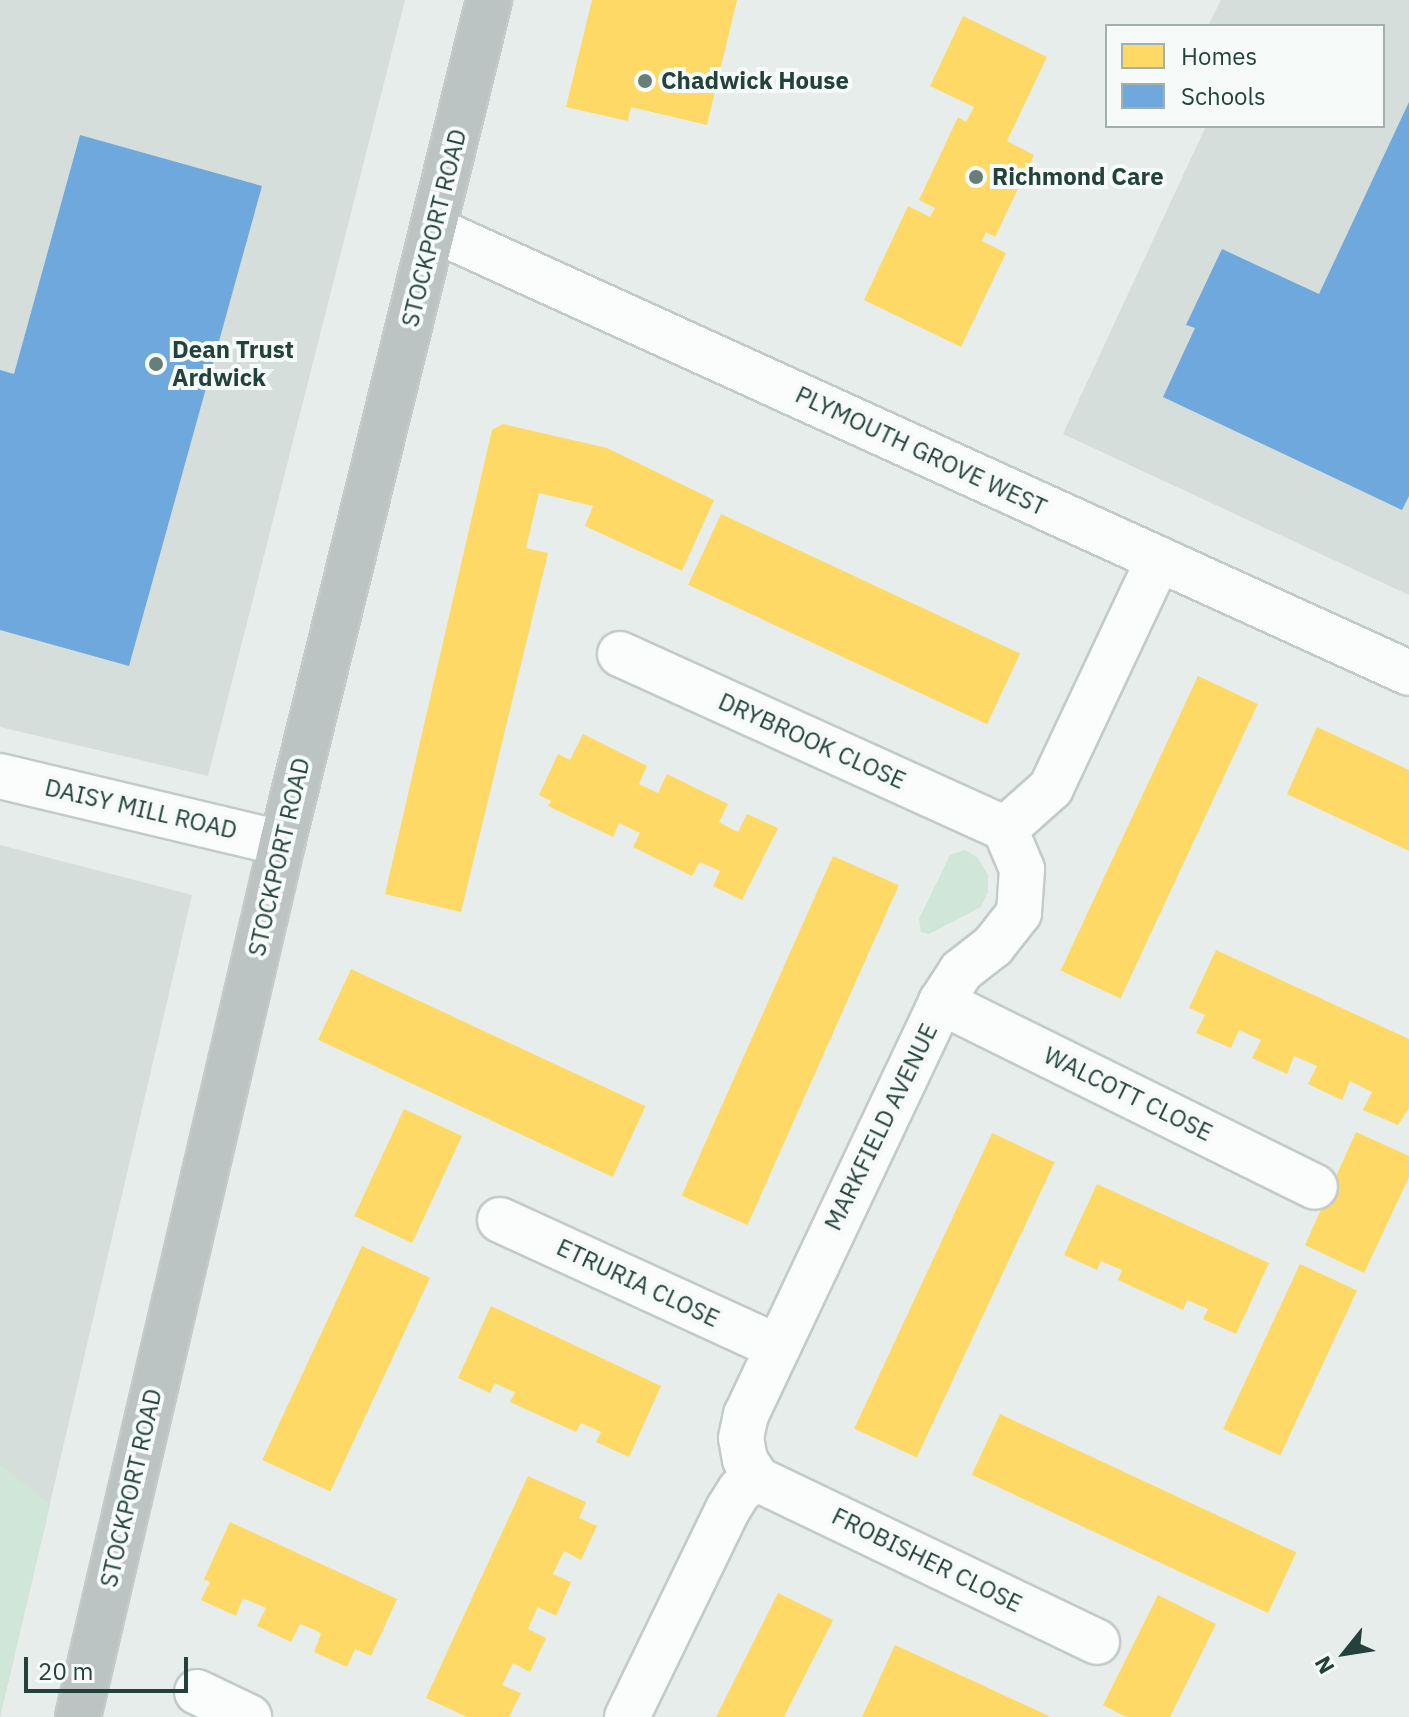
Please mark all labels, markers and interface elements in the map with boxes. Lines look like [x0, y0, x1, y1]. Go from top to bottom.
legend [1105, 24, 1385, 128]
text: Homes [1181, 40, 1257, 72]
place label: Chadwick House [661, 67, 849, 95]
marker: Chadwick House [636, 72, 654, 90]
text: Schools [1181, 80, 1266, 112]
street label: STOCKPORT ROAD [395, 126, 473, 330]
place label: Richmond Care [992, 163, 1164, 191]
marker: Richmond Care [967, 168, 985, 186]
place label: Dean Trust Ardwick [172, 336, 294, 392]
marker: Dean Trust Ardwick [147, 355, 165, 373]
street label: PLYMOUTH GROVE WEST [791, 380, 1051, 522]
street label: DRYBROOK CLOSE [714, 687, 910, 795]
street label: STOCKPORT ROAD [242, 755, 316, 959]
street label: DAISY MILL ROAD [42, 773, 240, 845]
street label: MARKFIELD AVENUE [818, 1019, 944, 1235]
street label: WALCOTT CLOSE [1039, 1041, 1217, 1147]
street label: ETRURIA CLOSE [552, 1233, 724, 1333]
street label: STOCKPORT ROAD [94, 1386, 168, 1590]
street label: FROBISHER CLOSE [827, 1501, 1027, 1619]
north arrow [1305, 1613, 1385, 1693]
scale bar [28, 1641, 192, 1691]
text: N [1307, 1651, 1340, 1679]
text: 20 m [38, 1655, 93, 1687]

